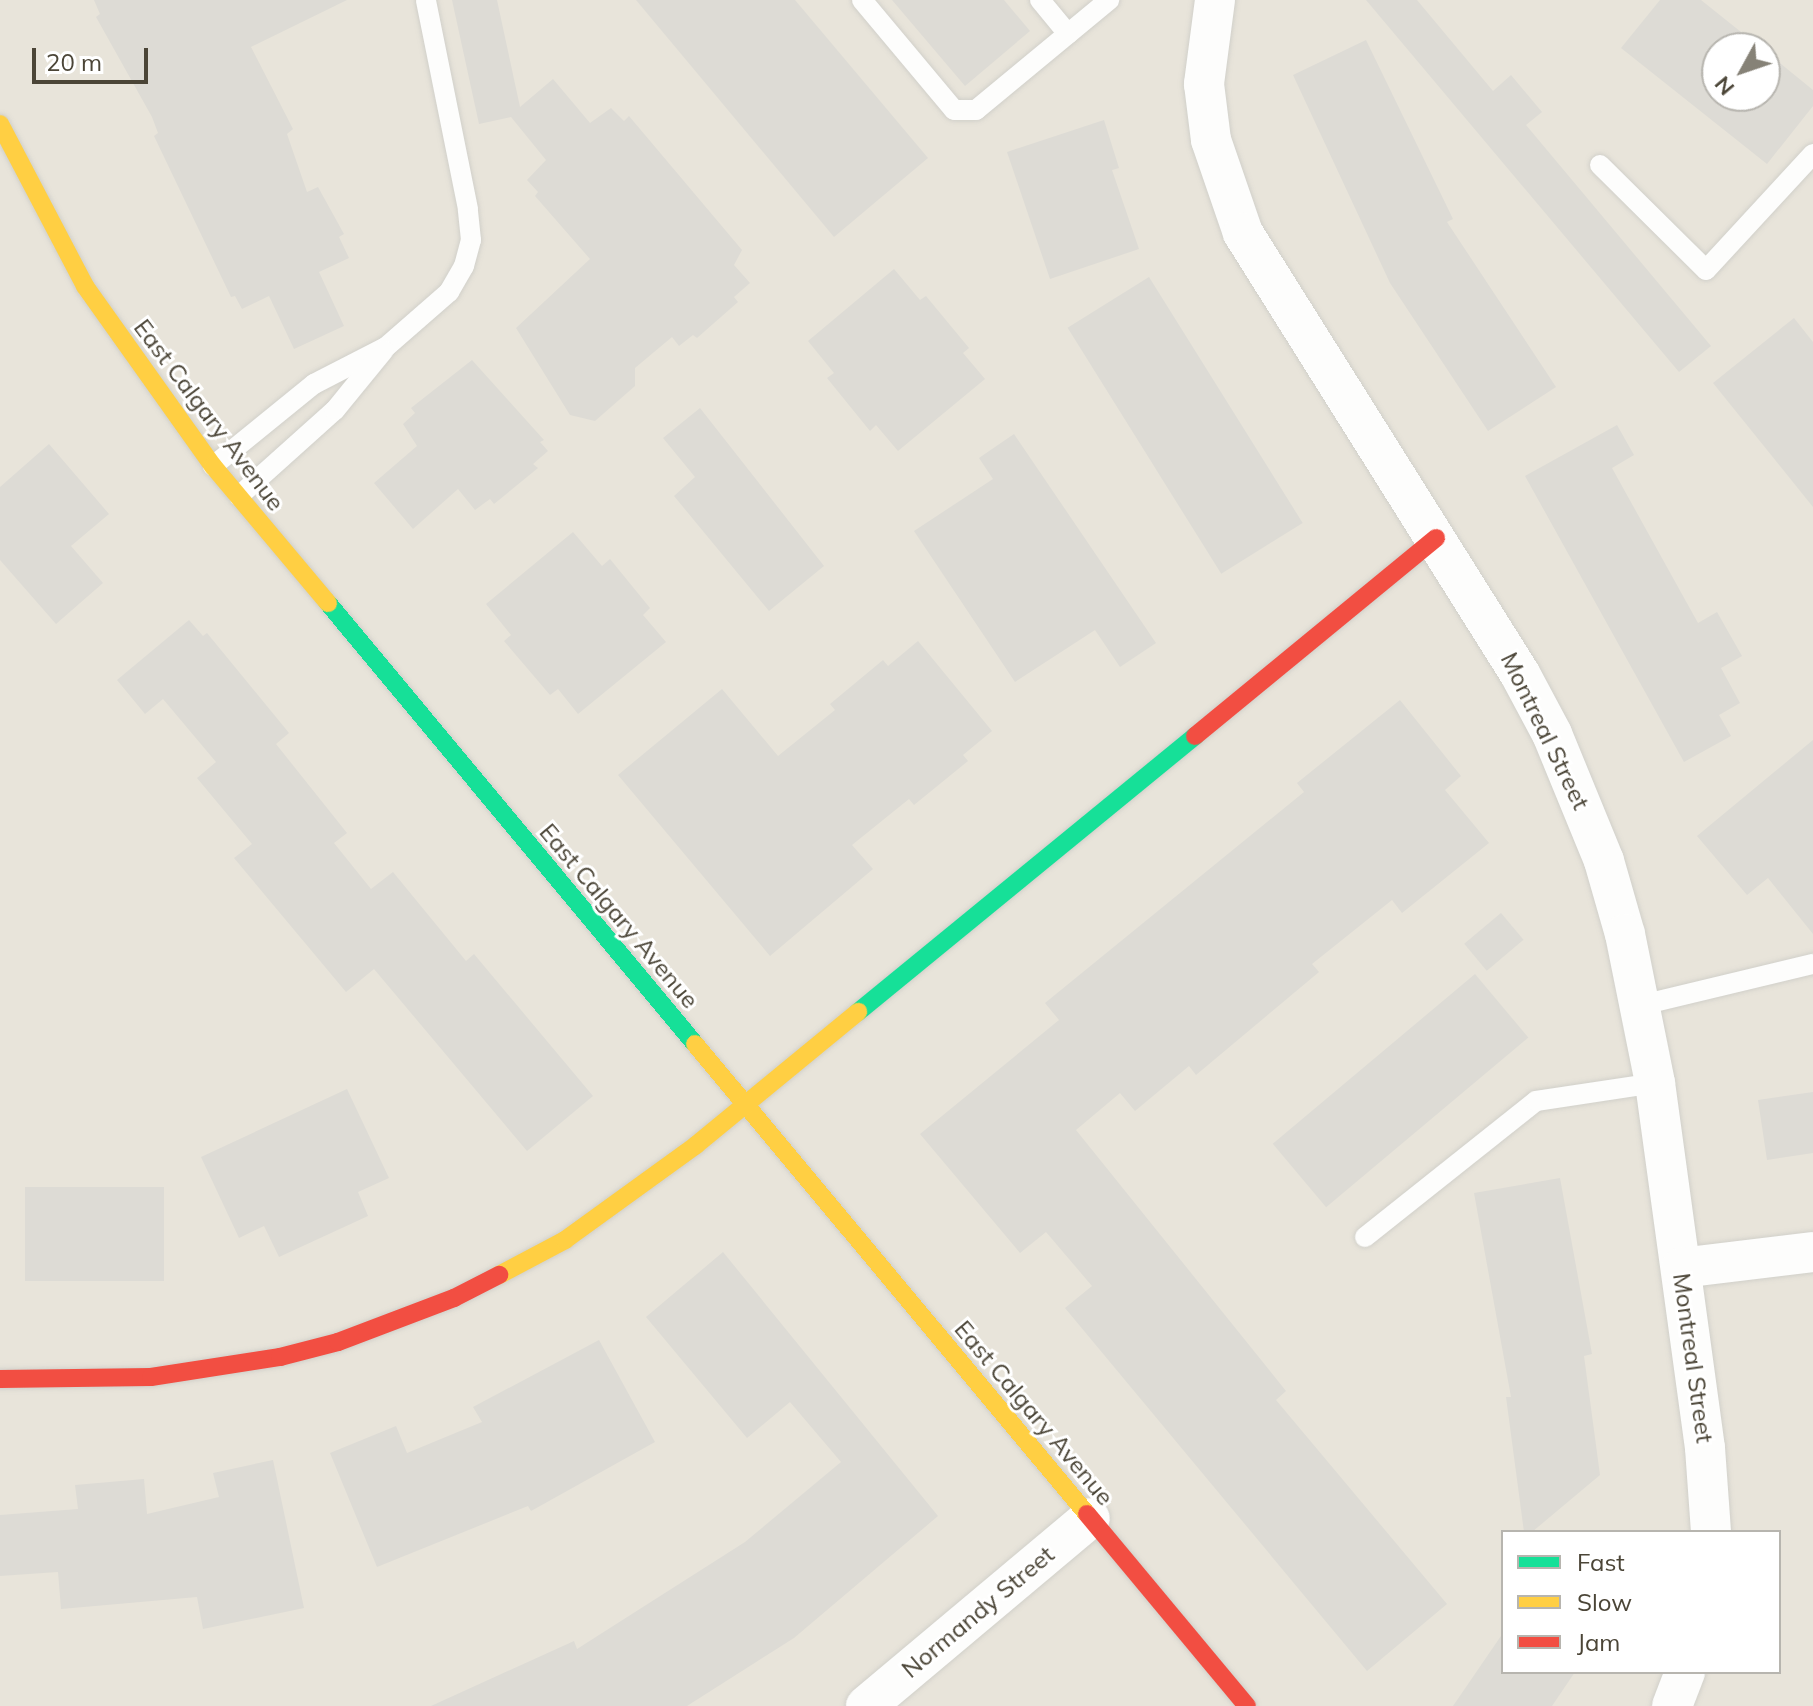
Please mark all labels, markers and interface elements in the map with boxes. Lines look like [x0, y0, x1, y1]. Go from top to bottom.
scale bar [36, 32, 152, 82]
north arrow [1701, 32, 1781, 112]
text: 20 m [46, 47, 102, 77]
text: N [1708, 71, 1740, 102]
street label: East Calgary Avenue [128, 314, 290, 516]
street label: Montreal Street [1495, 648, 1595, 814]
street label: East Calgary Avenue [533, 818, 705, 1014]
street label: Montreal Street [1667, 1271, 1719, 1445]
street label: East Calgary Avenue [948, 1315, 1120, 1511]
legend [1501, 1530, 1781, 1674]
street label: Normandy Street [896, 1540, 1060, 1684]
text: Fast [1577, 1547, 1625, 1577]
text: Slow [1577, 1587, 1632, 1617]
text: Jam [1577, 1627, 1620, 1657]

